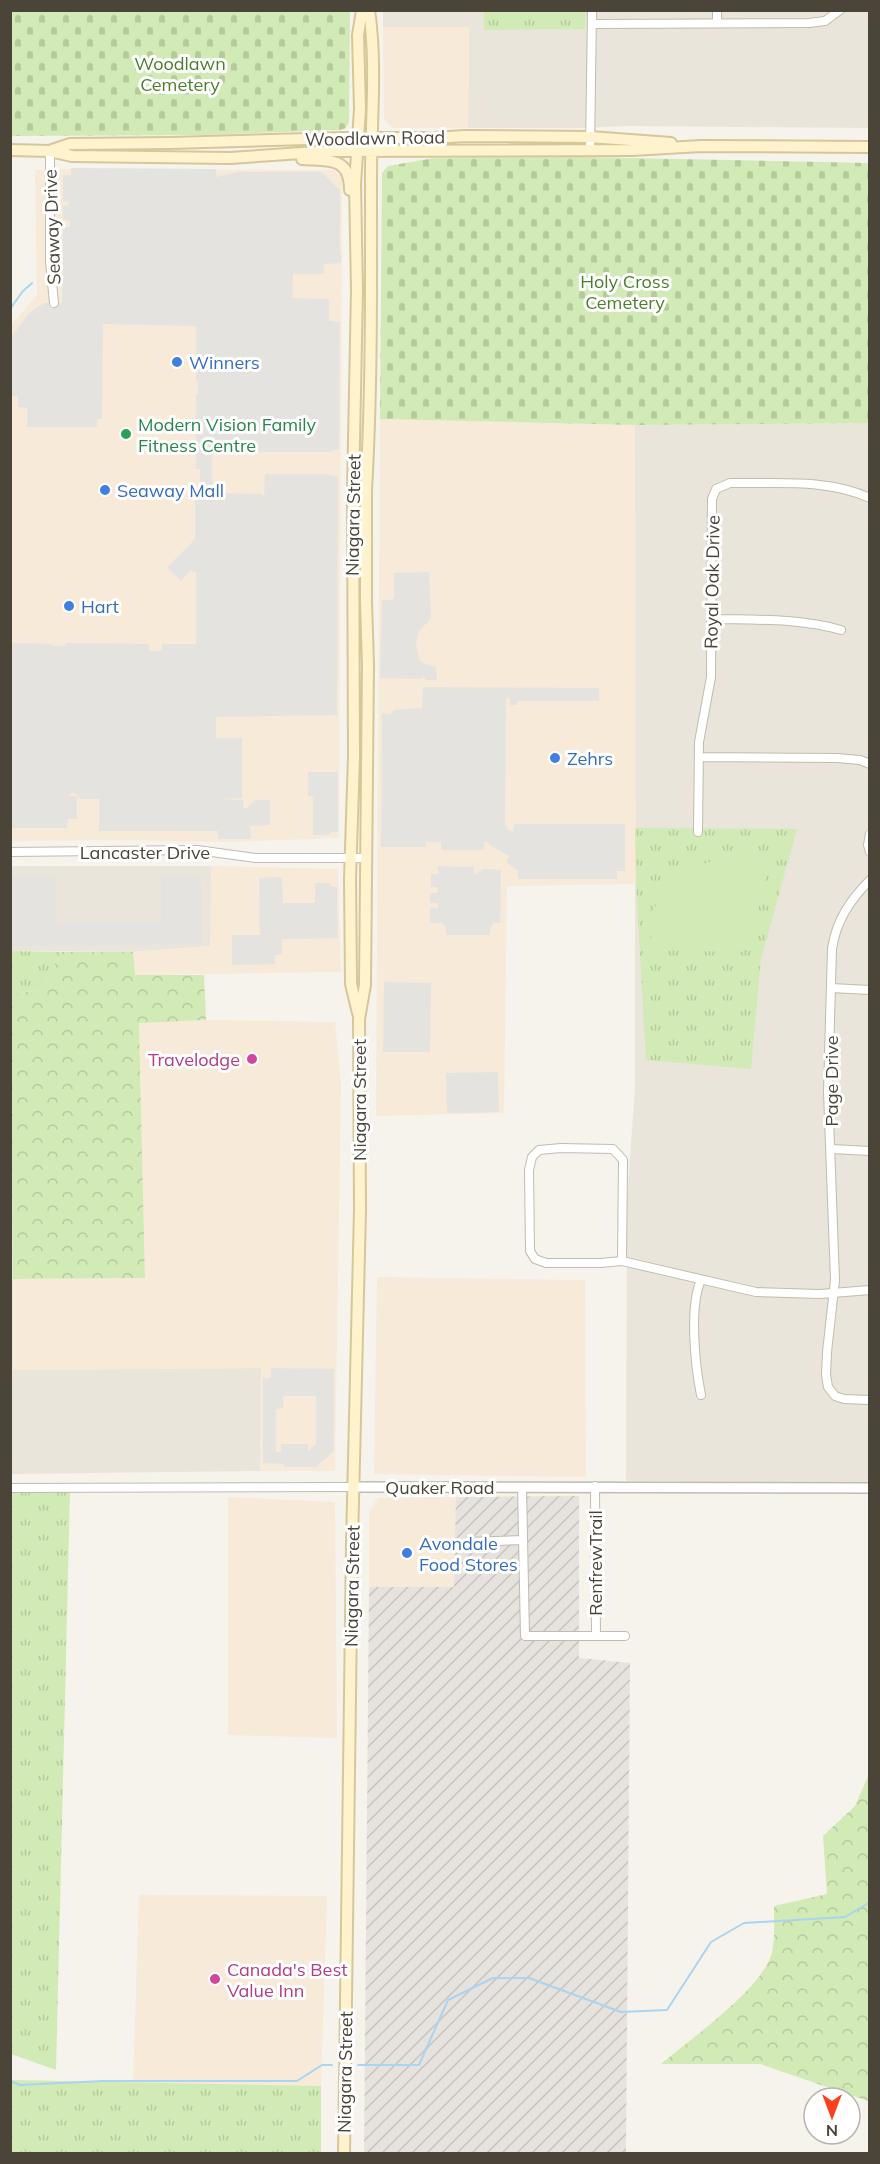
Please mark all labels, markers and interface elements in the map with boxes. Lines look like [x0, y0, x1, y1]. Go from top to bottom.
park label: Woodlawn Cemetery [134, 52, 226, 96]
street label: Woodlawn Road [305, 125, 445, 151]
street label: Seaway Drive [38, 169, 66, 285]
park label: Holy Cross Cemetery [580, 270, 670, 314]
place label: Winners [189, 351, 260, 374]
marker: Winners [170, 355, 184, 369]
place label: Modern Vision Family Fitness Centre [138, 413, 317, 457]
marker: Modern Vision Family Fitness Centre [119, 427, 133, 441]
street label: Niagara Street [340, 454, 366, 576]
place label: Seaway Mall [117, 479, 224, 502]
marker: Seaway Mall [98, 483, 112, 497]
street label: Royal Oak Drive [699, 515, 725, 649]
place label: Hart [81, 595, 119, 618]
marker: Hart [62, 599, 76, 613]
place label: Zehrs [567, 747, 613, 770]
marker: Zehrs [548, 751, 562, 765]
street label: Lancaster Drive [80, 841, 210, 864]
street label: Page Drive [820, 1036, 843, 1126]
street label: Niagara Street [348, 1039, 371, 1161]
place label: Travelodge [148, 1048, 240, 1071]
marker: Travelodge [245, 1052, 259, 1066]
street label: Quaker Road [385, 1476, 495, 1499]
street label: RenfrewTrail [584, 1510, 607, 1616]
street label: Niagara Street [339, 1525, 365, 1647]
place label: Avondale Food Stores [419, 1532, 518, 1576]
marker: Avondale Food Stores [400, 1546, 414, 1560]
place label: Canada's Best Value Inn [227, 1958, 348, 2002]
marker: Canada's Best Value Inn [208, 1972, 222, 1986]
street label: Niagara Street [332, 2011, 358, 2133]
north arrow [802, 2086, 862, 2146]
text: N [826, 2121, 838, 2141]

